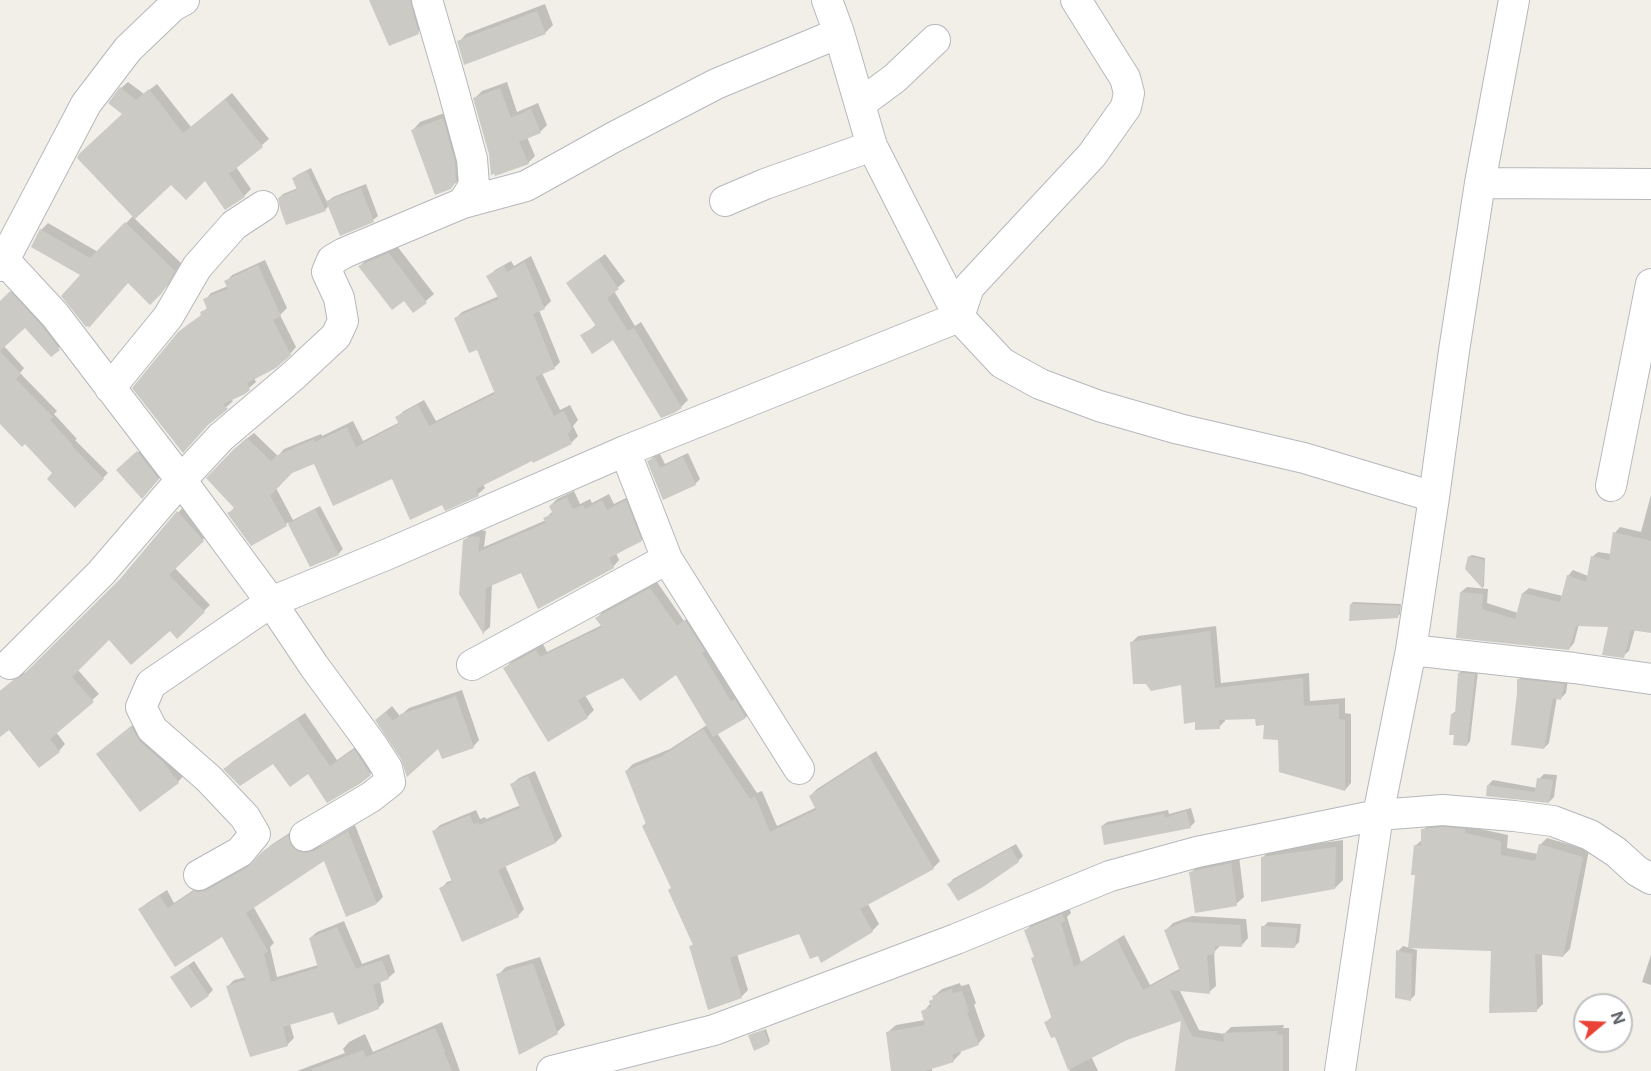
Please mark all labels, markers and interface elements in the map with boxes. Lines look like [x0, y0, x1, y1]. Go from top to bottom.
north arrow [1573, 993, 1633, 1053]
text: N [1607, 1009, 1630, 1027]

